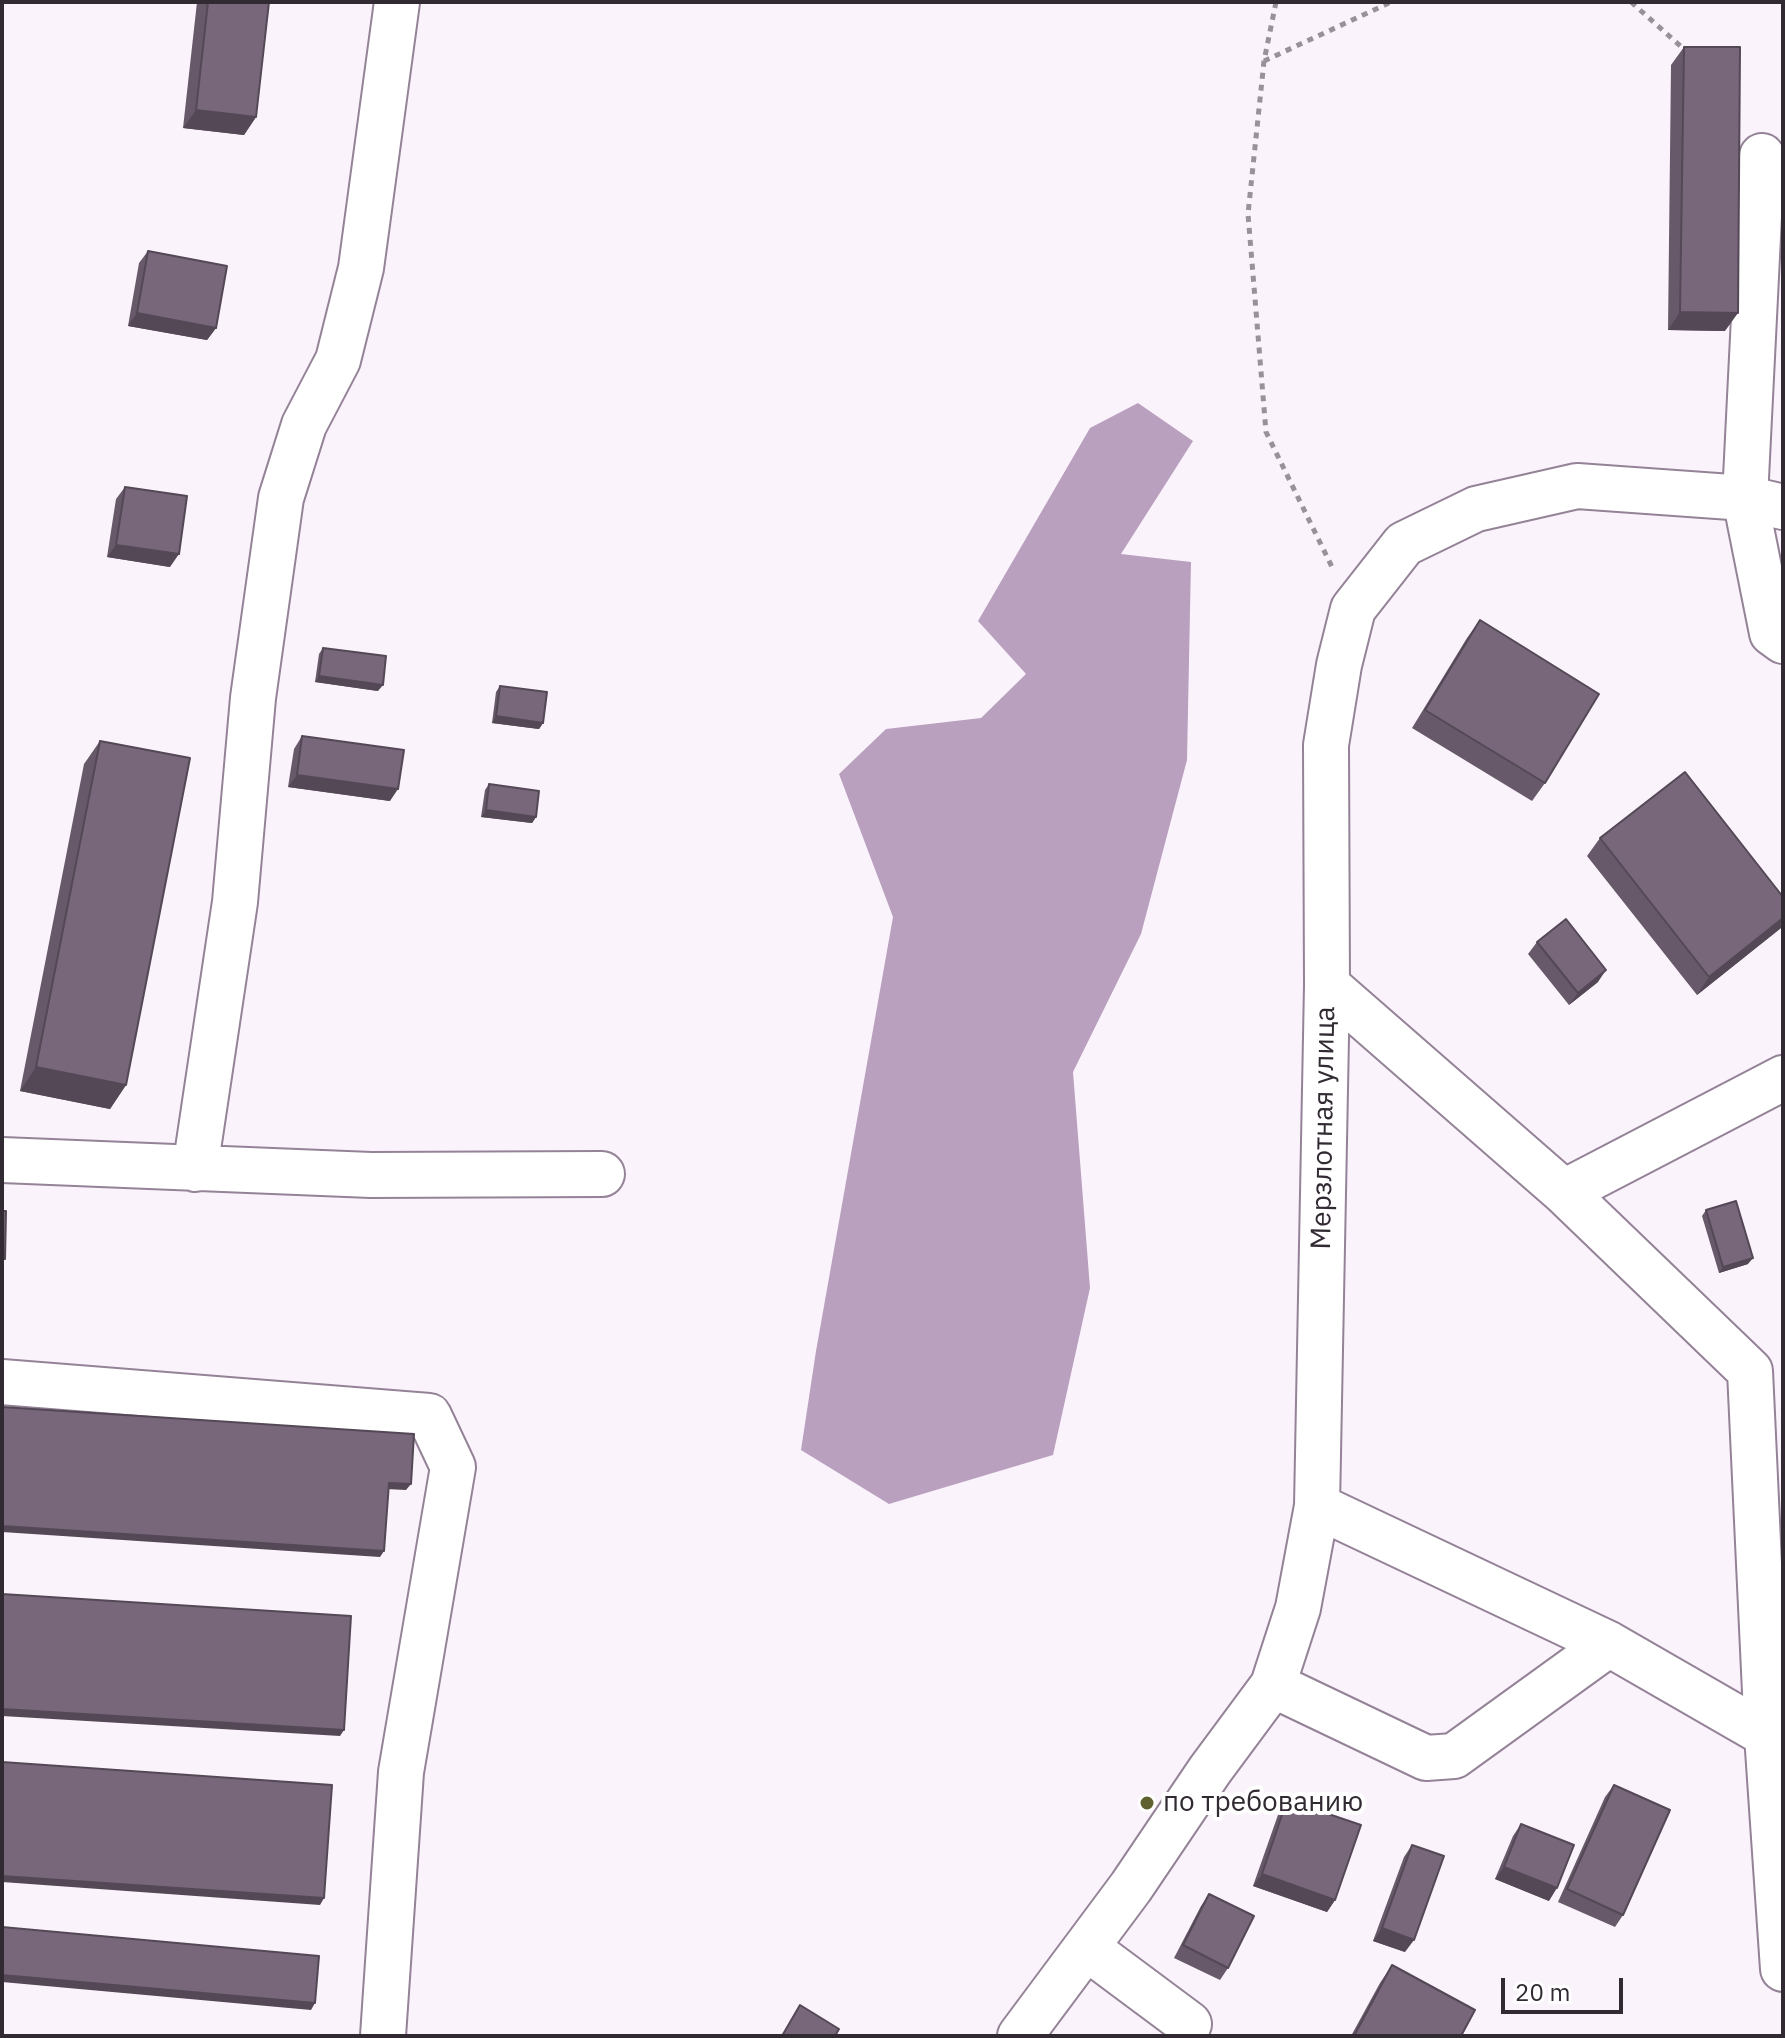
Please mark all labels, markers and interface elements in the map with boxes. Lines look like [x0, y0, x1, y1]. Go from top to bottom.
street label: Мерзлотная улица [1305, 1006, 1343, 1250]
place label: по требованию [1163, 1786, 1363, 1820]
marker: по требованию [1138, 1794, 1156, 1812]
scale bar [1505, 1962, 1627, 2012]
text: 20 m [1515, 1976, 1570, 2008]

